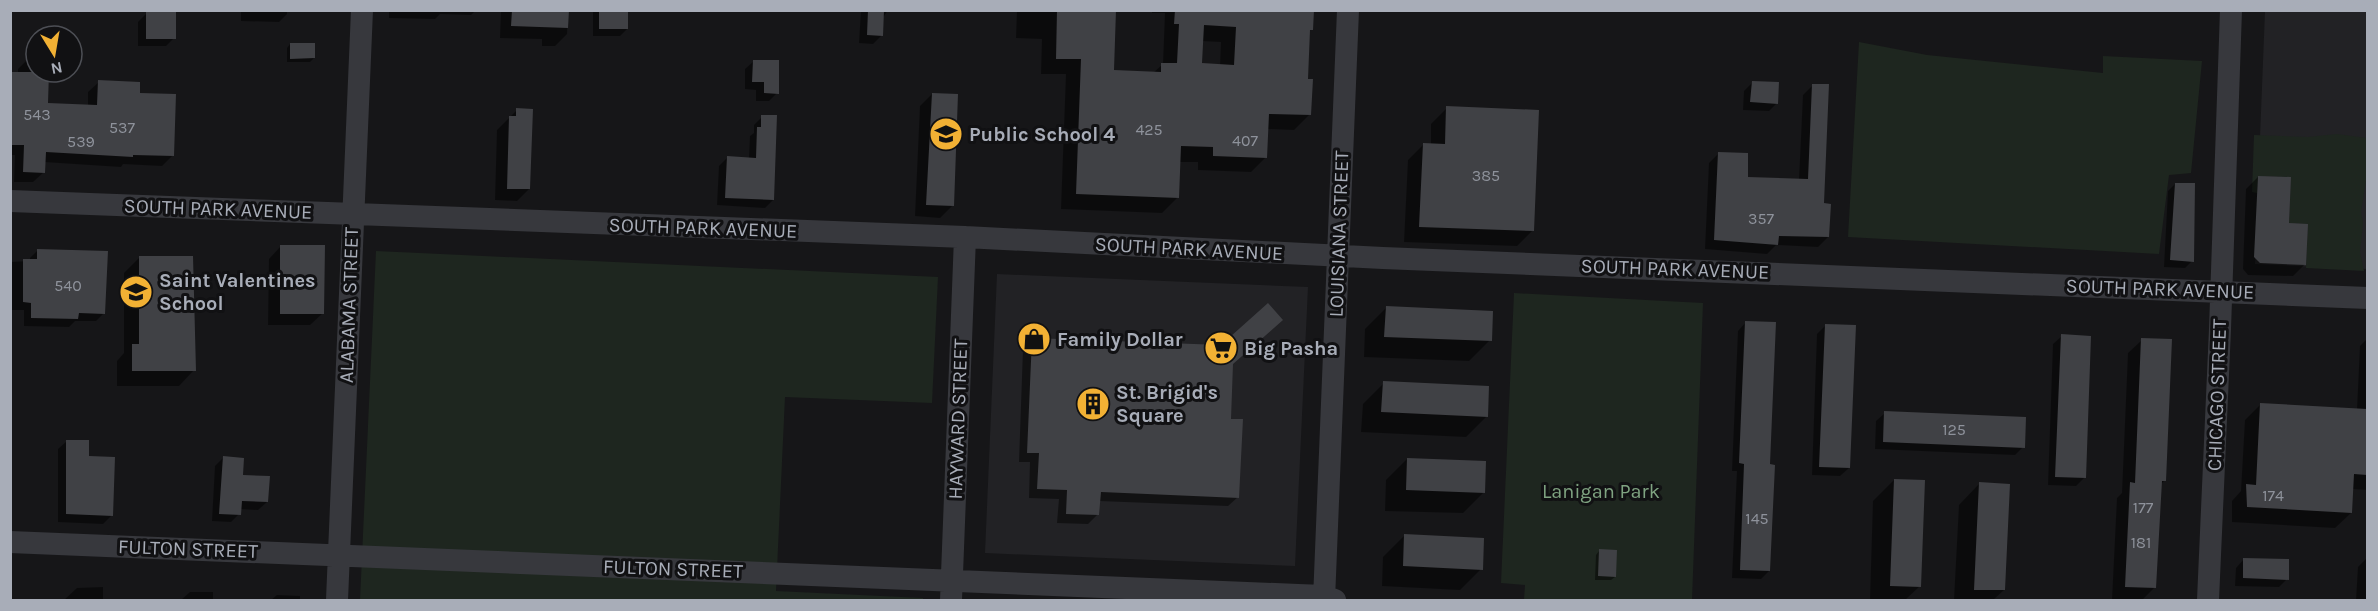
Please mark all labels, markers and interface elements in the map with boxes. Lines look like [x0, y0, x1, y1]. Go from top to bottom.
north arrow [24, 24, 84, 84]
text: N [49, 58, 64, 79]
house number: 543 [23, 105, 51, 124]
school or university icon: Public School 4 [928, 116, 964, 152]
house number: 537 [109, 118, 135, 137]
house number: 425 [1135, 120, 1163, 139]
place label: Public School 4 [969, 123, 1115, 146]
house number: 407 [1232, 131, 1258, 150]
house number: 539 [67, 132, 95, 151]
street label: LOUISIANA STREET [1325, 150, 1353, 318]
house number: 385 [1472, 166, 1500, 185]
street label: SOUTH PARK AVENUE [123, 194, 313, 224]
house number: 357 [1748, 209, 1774, 228]
street label: SOUTH PARK AVENUE [608, 213, 798, 243]
street label: ALABAMA STREET [335, 227, 363, 383]
street label: SOUTH PARK AVENUE [1094, 233, 1284, 265]
street label: SOUTH PARK AVENUE [1580, 254, 1770, 284]
place label: Saint Valentines School [159, 269, 316, 315]
school or university icon: Saint Valentines School [118, 274, 154, 310]
street label: SOUTH PARK AVENUE [2065, 274, 2255, 304]
house number: 540 [54, 276, 82, 295]
street label: CHICAGO STREET [2203, 318, 2231, 472]
shop icon: Family Dollar [1016, 321, 1052, 357]
place label: Family Dollar [1057, 328, 1183, 351]
supermarket icon: Big Pasha [1203, 330, 1239, 366]
place label: Big Pasha [1244, 337, 1338, 360]
street label: HAYWARD STREET [944, 338, 972, 500]
place label: St. Brigid's Square [1116, 381, 1218, 427]
building icon: St. Brigid's Square [1075, 386, 1111, 422]
house number: 125 [1942, 420, 1966, 439]
park label: Lanigan Park [1542, 480, 1660, 503]
house number: 174 [2262, 486, 2284, 505]
house number: 177 [2133, 498, 2154, 517]
house number: 145 [1745, 509, 1769, 528]
house number: 181 [2131, 533, 2151, 552]
street label: FULTON STREET [118, 535, 258, 563]
street label: FULTON STREET [603, 555, 743, 583]

